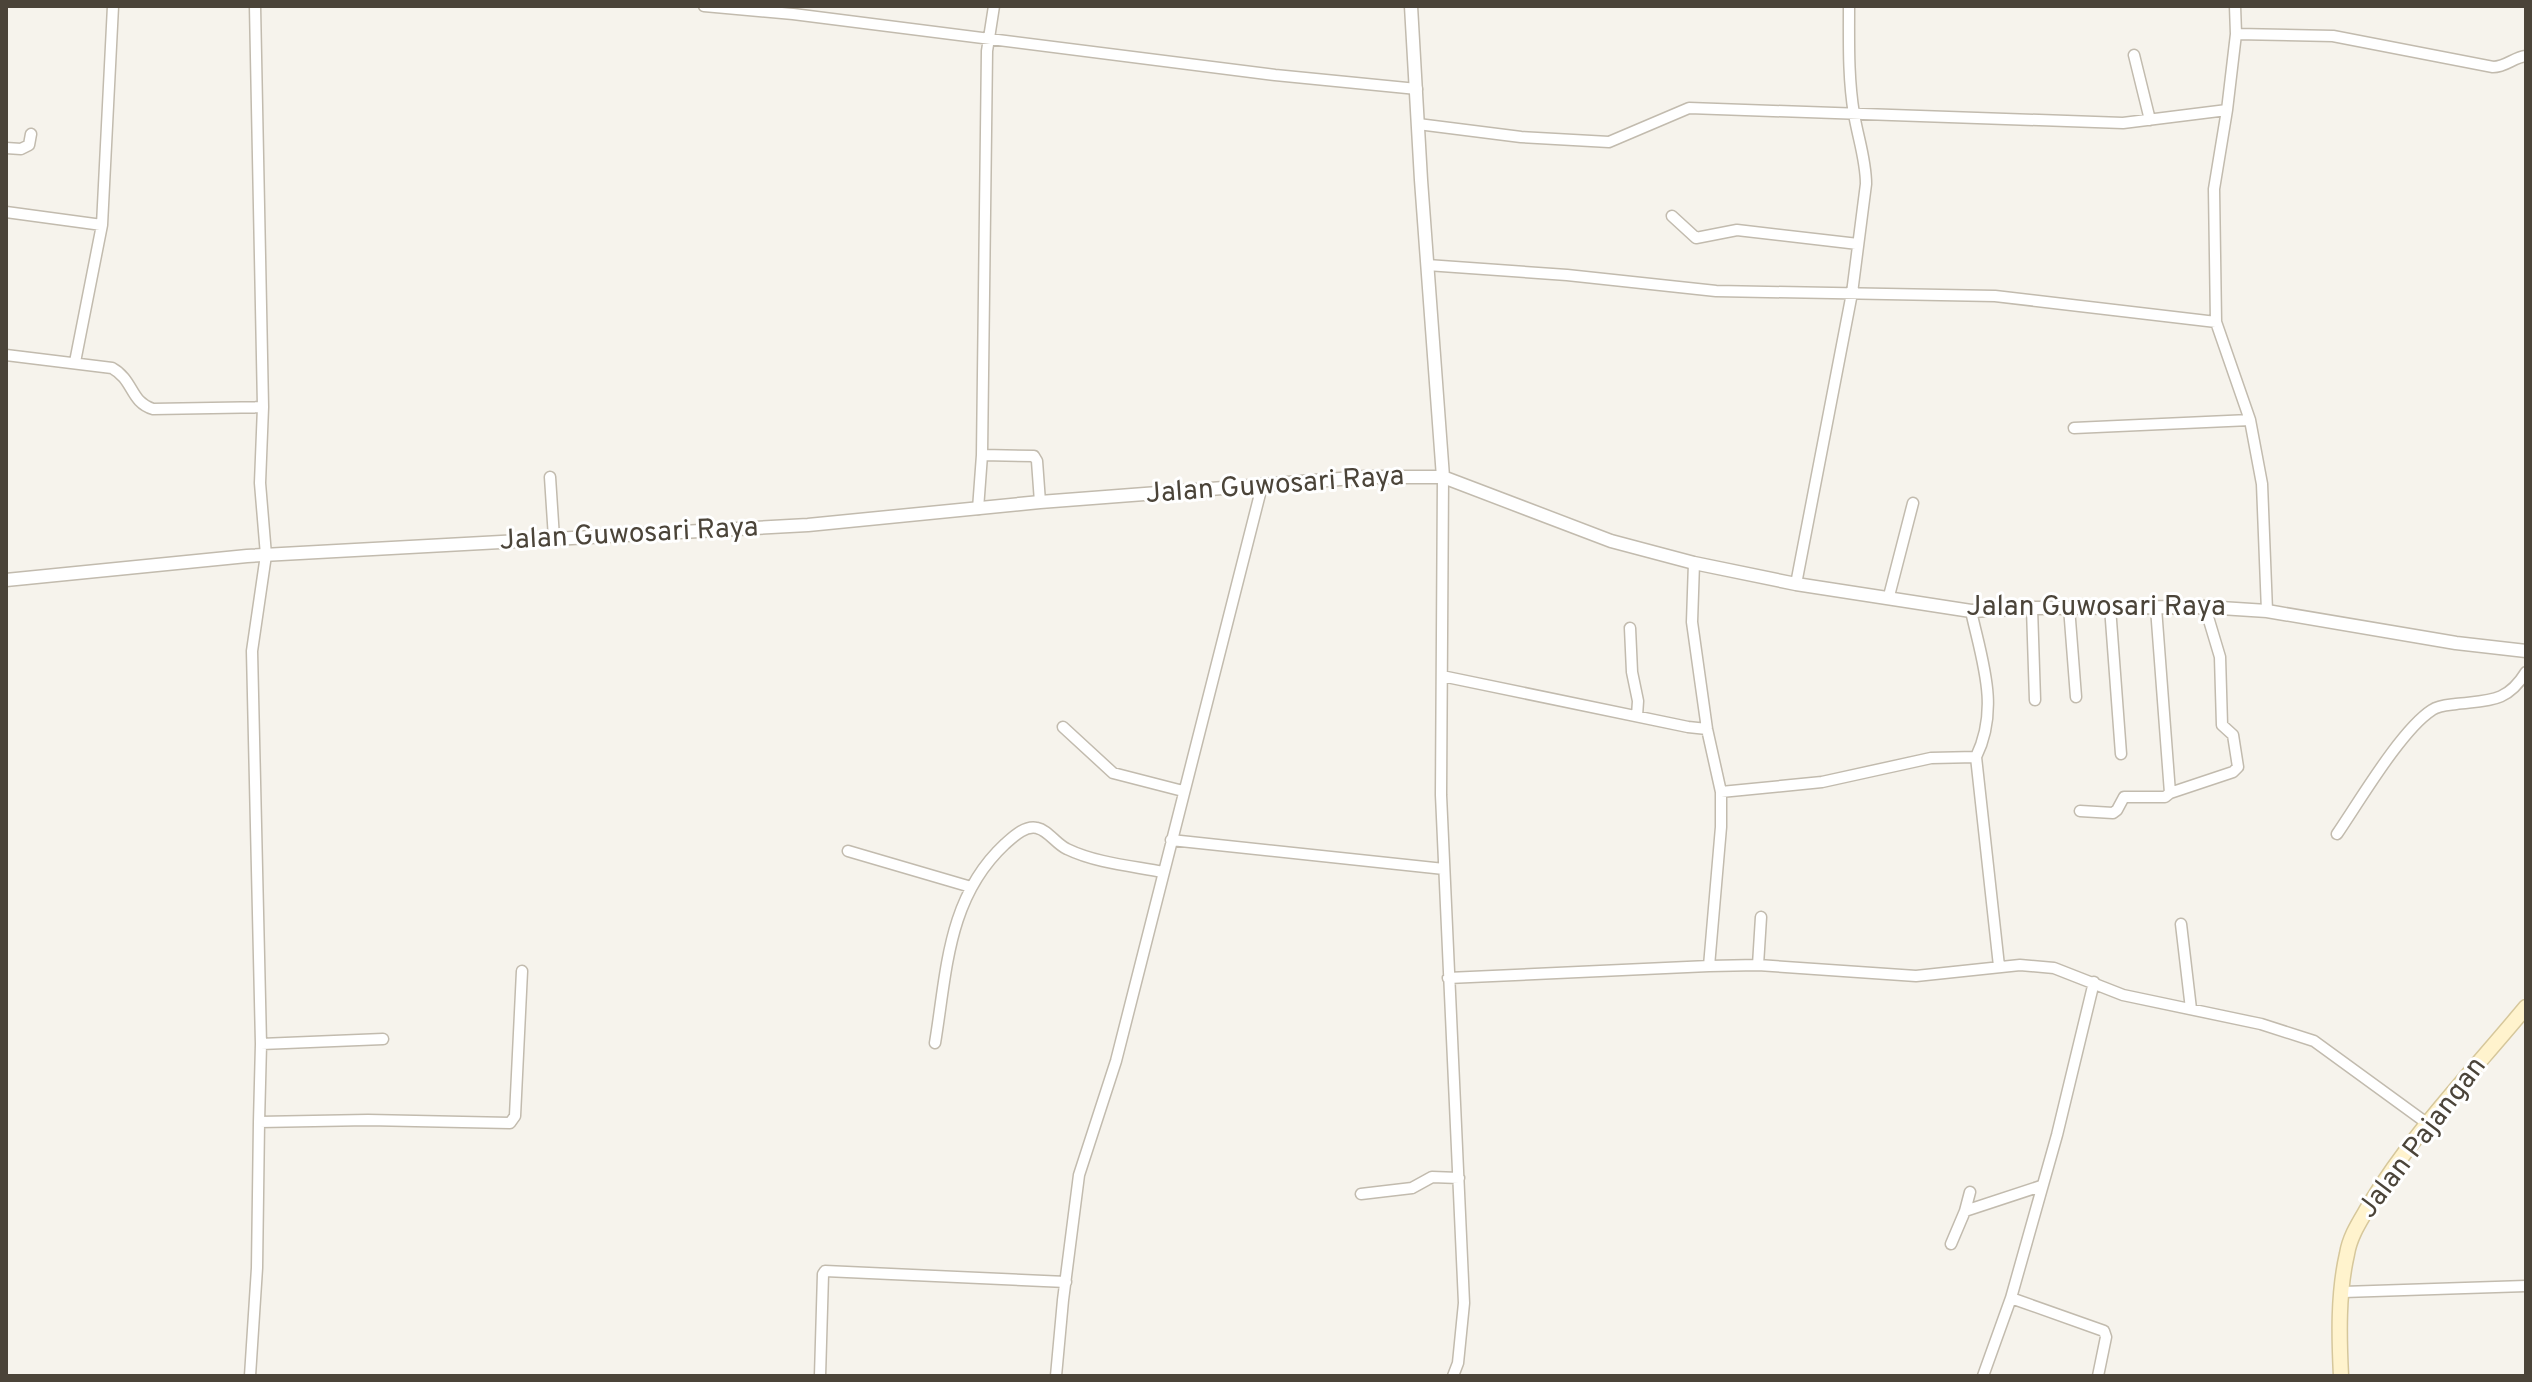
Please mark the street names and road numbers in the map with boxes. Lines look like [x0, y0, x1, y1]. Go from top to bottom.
street label: Jalan Guwosari Raya [1144, 459, 1406, 513]
street label: Jalan Guwosari Raya [499, 510, 759, 560]
street label: Jalan Guwosari Raya [1966, 590, 2226, 626]
street label: Jalan Pajangan [2351, 1050, 2495, 1226]

